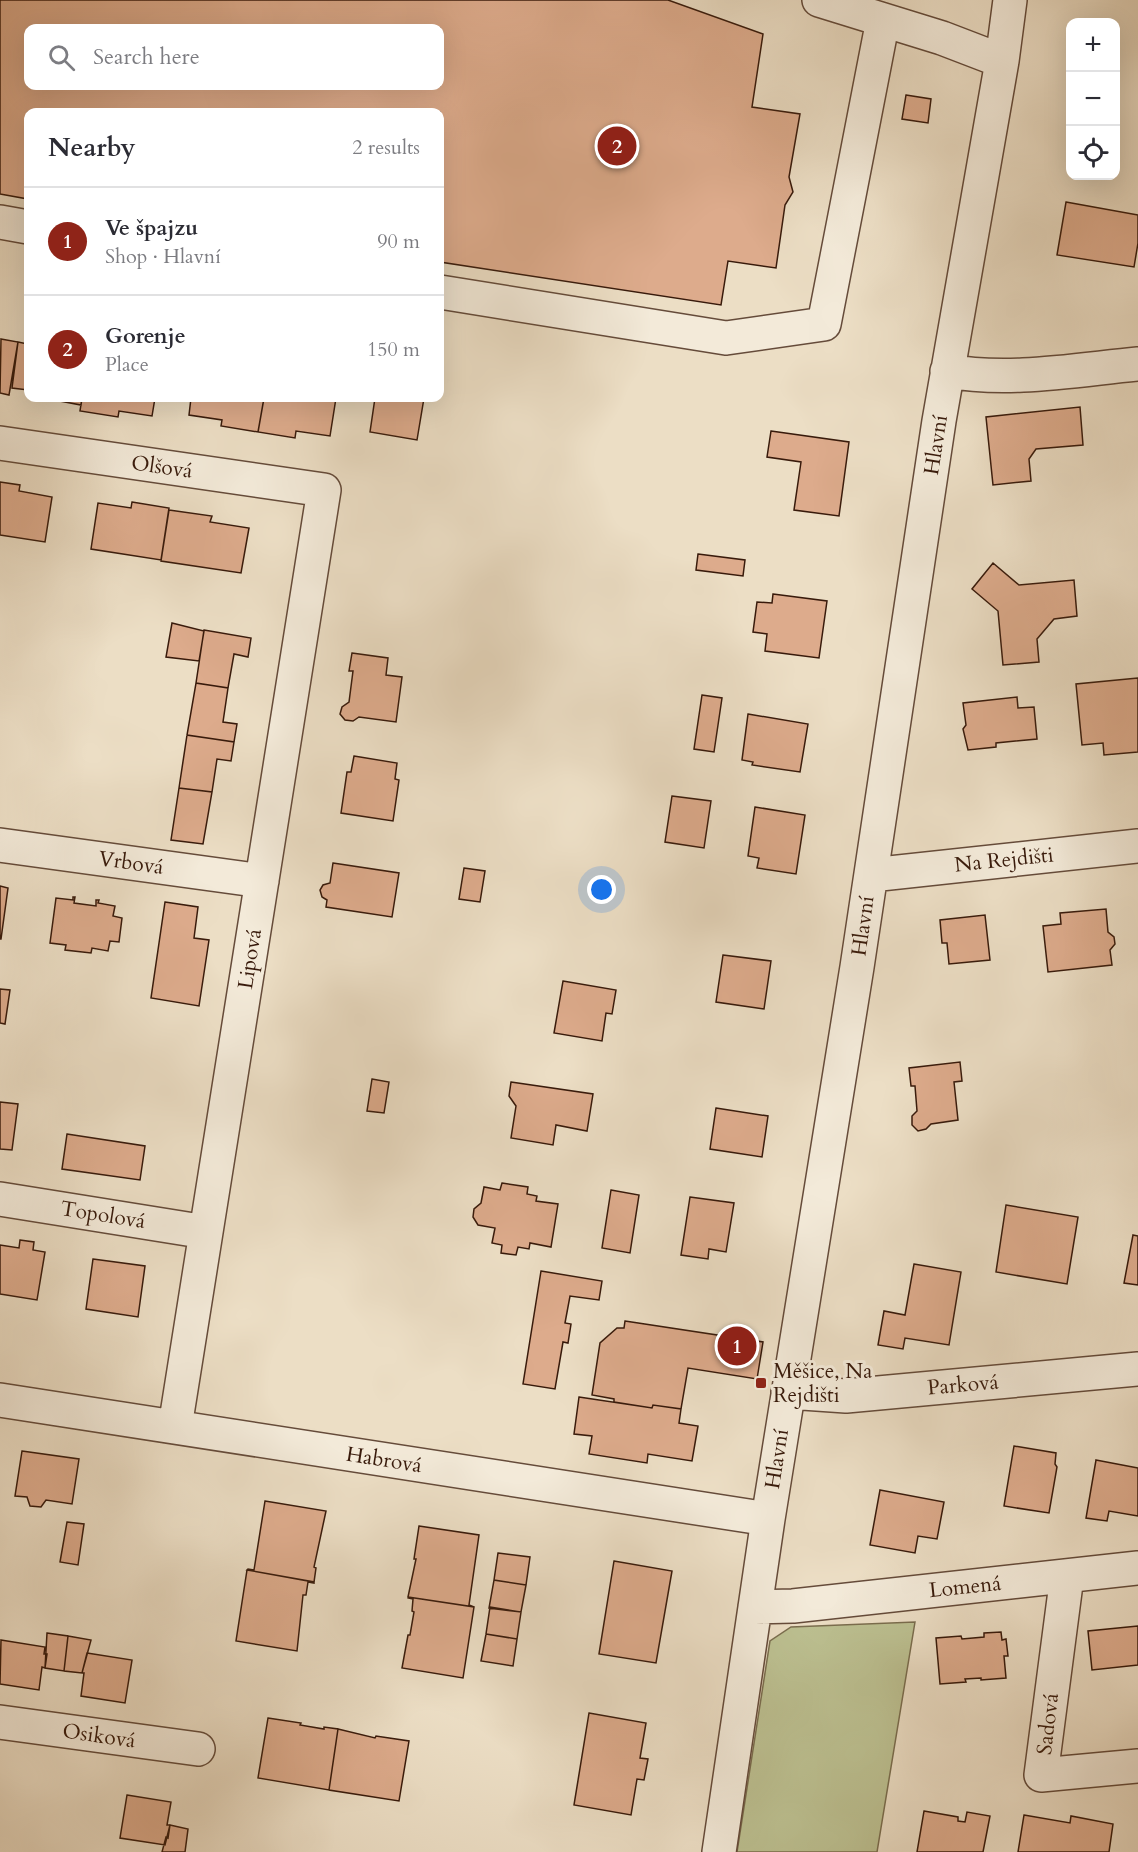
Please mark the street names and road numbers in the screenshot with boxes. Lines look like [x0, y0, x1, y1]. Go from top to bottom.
street label: Hlavní [917, 413, 955, 477]
street label: Olšová [129, 448, 195, 486]
street label: Na Rejdišti [953, 840, 1055, 880]
street label: Vrbová [97, 844, 165, 882]
street label: Hlavní [844, 894, 882, 958]
street label: Lipová [231, 927, 269, 991]
street label: Topolová [58, 1194, 148, 1236]
street label: Parková [926, 1367, 1000, 1403]
street label: Hlavní [758, 1427, 796, 1491]
street label: Habrová [344, 1440, 424, 1480]
street label: Lomená [927, 1569, 1003, 1605]
street label: Sadová [1030, 1692, 1066, 1756]
street label: Osiková [61, 1717, 137, 1755]

